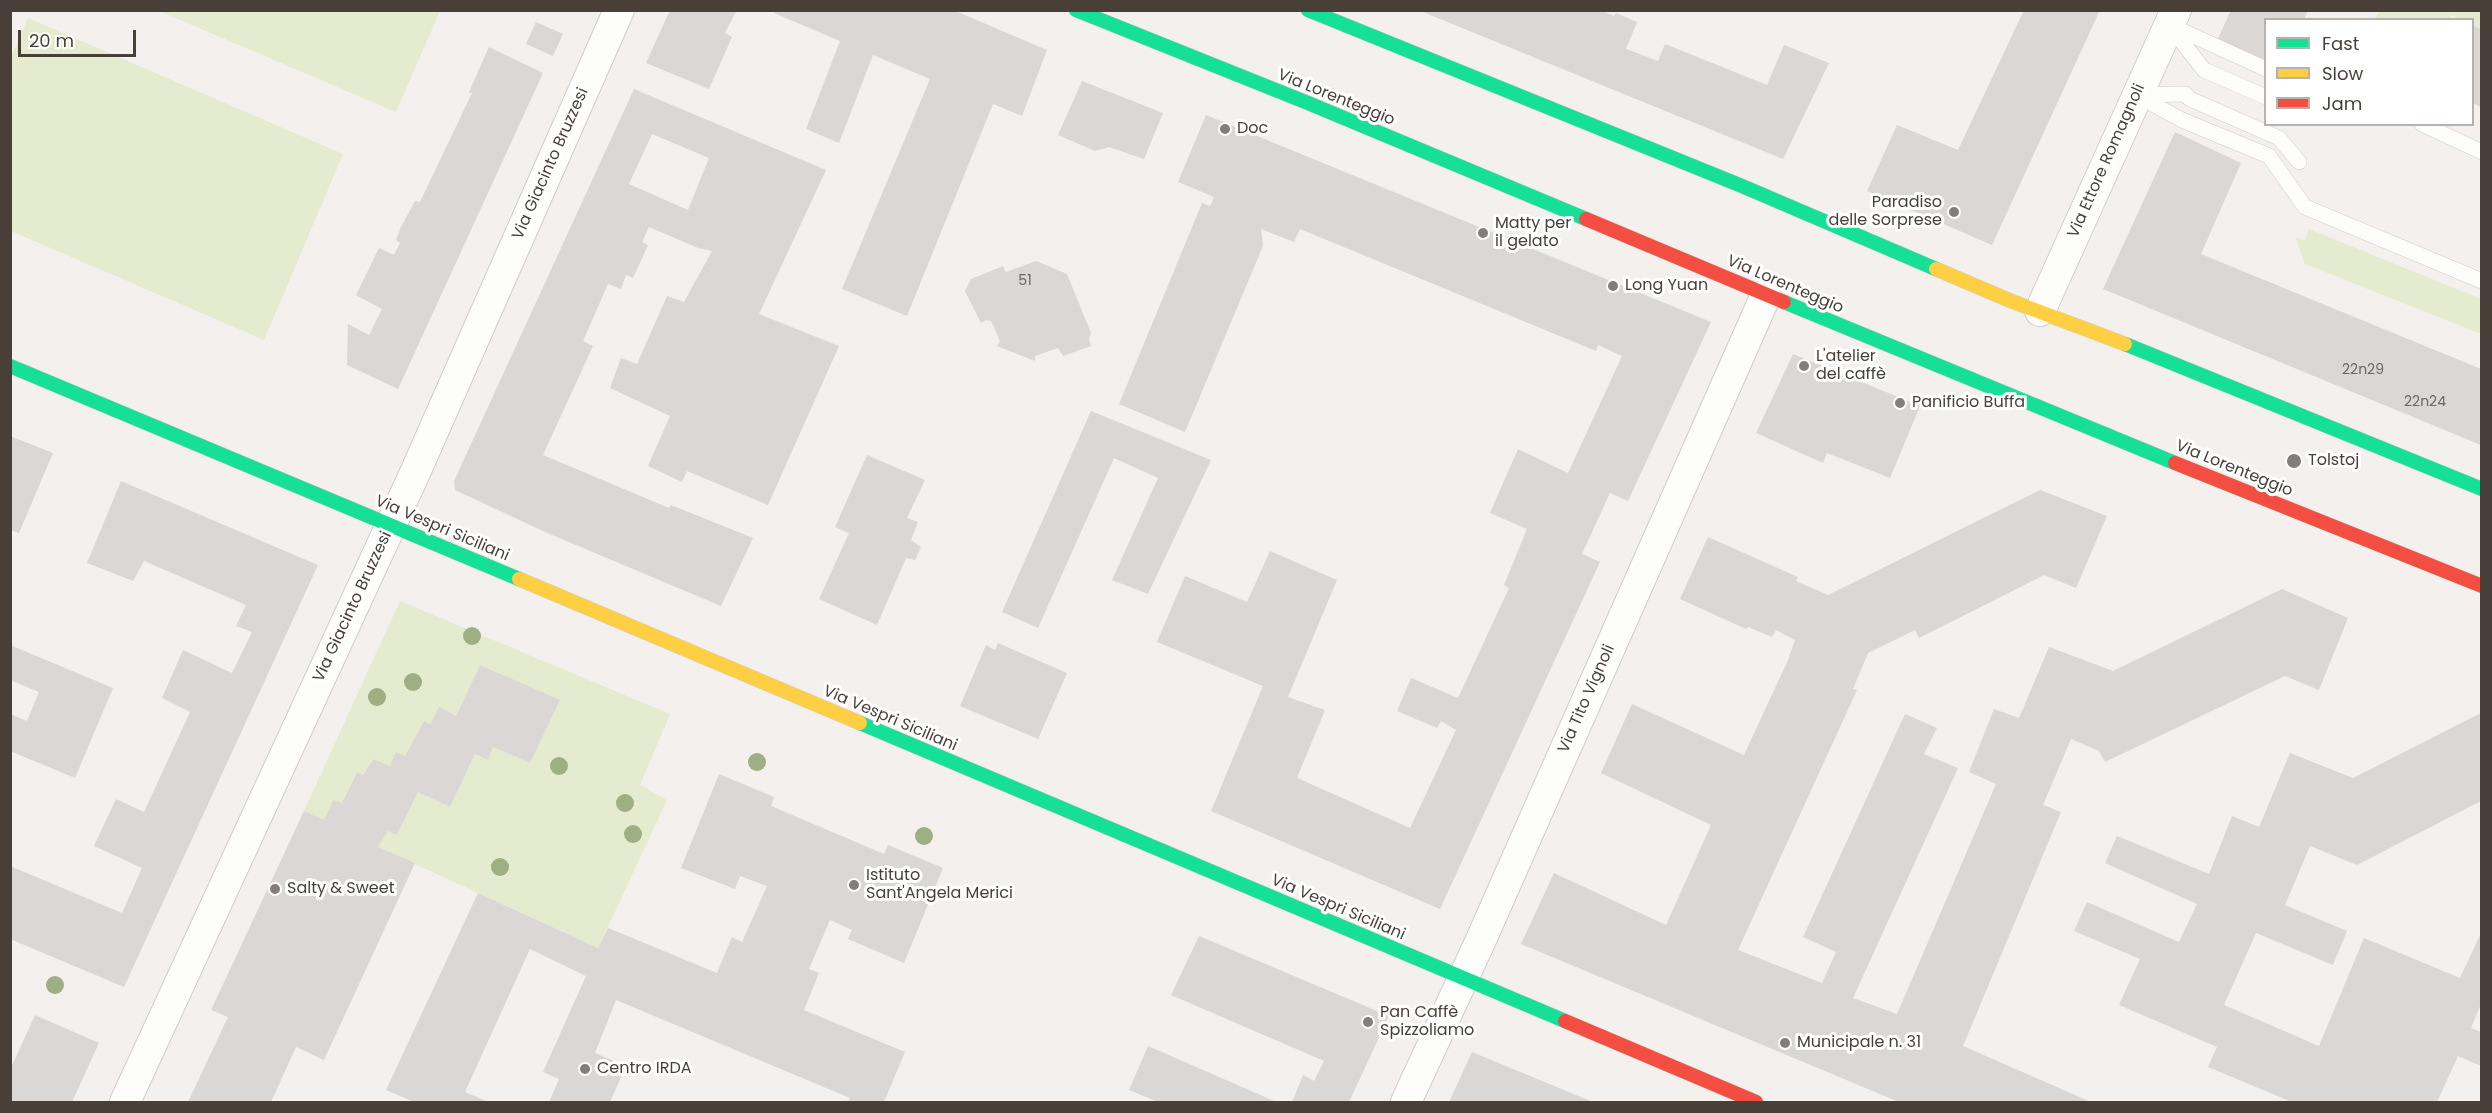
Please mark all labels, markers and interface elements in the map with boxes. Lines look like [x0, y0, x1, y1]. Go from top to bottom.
scale bar [21, 18, 140, 56]
legend [2264, 18, 2474, 126]
text: 20 m [29, 28, 74, 53]
text: Fast [2322, 31, 2359, 56]
text: Slow [2322, 61, 2363, 86]
street label: Via Lorenteggio [1275, 66, 1397, 130]
street label: Via Ettore Romagnoli [2064, 81, 2150, 241]
street label: Via Giacinto Bruzzesi [509, 85, 593, 243]
text: Jam [2322, 91, 2362, 116]
place label: Doc [1237, 119, 1268, 139]
marker: Doc [1218, 122, 1232, 136]
place label: Paradiso delle Sorprese [1829, 193, 1942, 231]
marker: Paradiso delle Sorprese [1947, 205, 1961, 219]
place label: Matty per il gelato [1495, 214, 1571, 252]
marker: Matty per il gelato [1476, 226, 1490, 240]
street label: Via Lorenteggio [1724, 252, 1846, 318]
house number: 51 [1018, 273, 1032, 289]
place label: Long Yuan [1625, 276, 1708, 296]
marker: Long Yuan [1606, 279, 1620, 293]
place label: L'atelier del caffè [1816, 347, 1886, 385]
marker: L'atelier del caffè [1797, 359, 1811, 373]
house number: 22n29 [2342, 362, 2384, 378]
place label: Panificio Buffa [1912, 393, 2025, 413]
house number: 22n24 [2404, 394, 2446, 410]
marker: Panificio Buffa [1893, 396, 1907, 410]
street label: Via Lorenteggio [2173, 437, 2295, 501]
place label: Tolstoj [2308, 451, 2359, 471]
marker: Tolstoj [2285, 452, 2303, 470]
street label: Via Vespri Siciliani [372, 492, 512, 566]
street label: Via Giacinto Bruzzesi [310, 529, 396, 685]
street label: Via Tito Vignoli [1554, 642, 1620, 756]
street label: Via Vespri Siciliani [820, 682, 960, 756]
place label: Istituto Sant'Angela Merici [866, 866, 1013, 904]
street label: Via Vespri Siciliani [1268, 871, 1408, 945]
marker: Istituto Sant'Angela Merici [847, 878, 861, 892]
place label: Salty & Sweet [287, 879, 395, 899]
marker: Salty & Sweet [268, 882, 282, 896]
place label: Pan Caffè Spizzoliamo [1380, 1003, 1474, 1041]
marker: Pan Caffè Spizzoliamo [1361, 1015, 1375, 1029]
place label: Municipale n. 31 [1797, 1033, 1921, 1053]
marker: Municipale n. 31 [1778, 1036, 1792, 1050]
place label: Centro IRDA [597, 1059, 692, 1079]
marker: Centro IRDA [578, 1062, 592, 1076]

